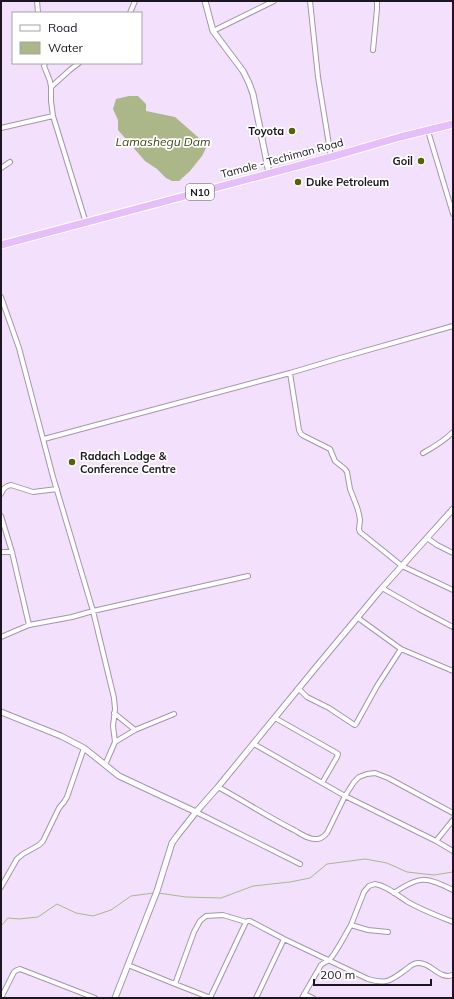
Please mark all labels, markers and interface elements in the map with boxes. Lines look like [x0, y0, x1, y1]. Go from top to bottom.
legend [12, 12, 142, 64]
text: Road [48, 20, 77, 35]
text: Water [48, 40, 84, 55]
place label: Toyota [248, 124, 284, 138]
marker: Toyota [287, 126, 297, 136]
water label: Lamashegu Dam [116, 134, 210, 149]
street label: Tamale - Techiman Road [219, 135, 345, 181]
place label: Goil [393, 154, 413, 168]
marker: Goil [416, 156, 426, 166]
place label: Duke Petroleum [306, 175, 389, 189]
marker: Duke Petroleum [293, 177, 303, 187]
road number: N10 [186, 184, 214, 200]
place label: Radach Lodge & Conference Centre [80, 449, 176, 476]
marker: Radach Lodge & Conference Centre [67, 457, 77, 467]
scale bar [314, 961, 431, 987]
text: 200 m [320, 967, 355, 982]

